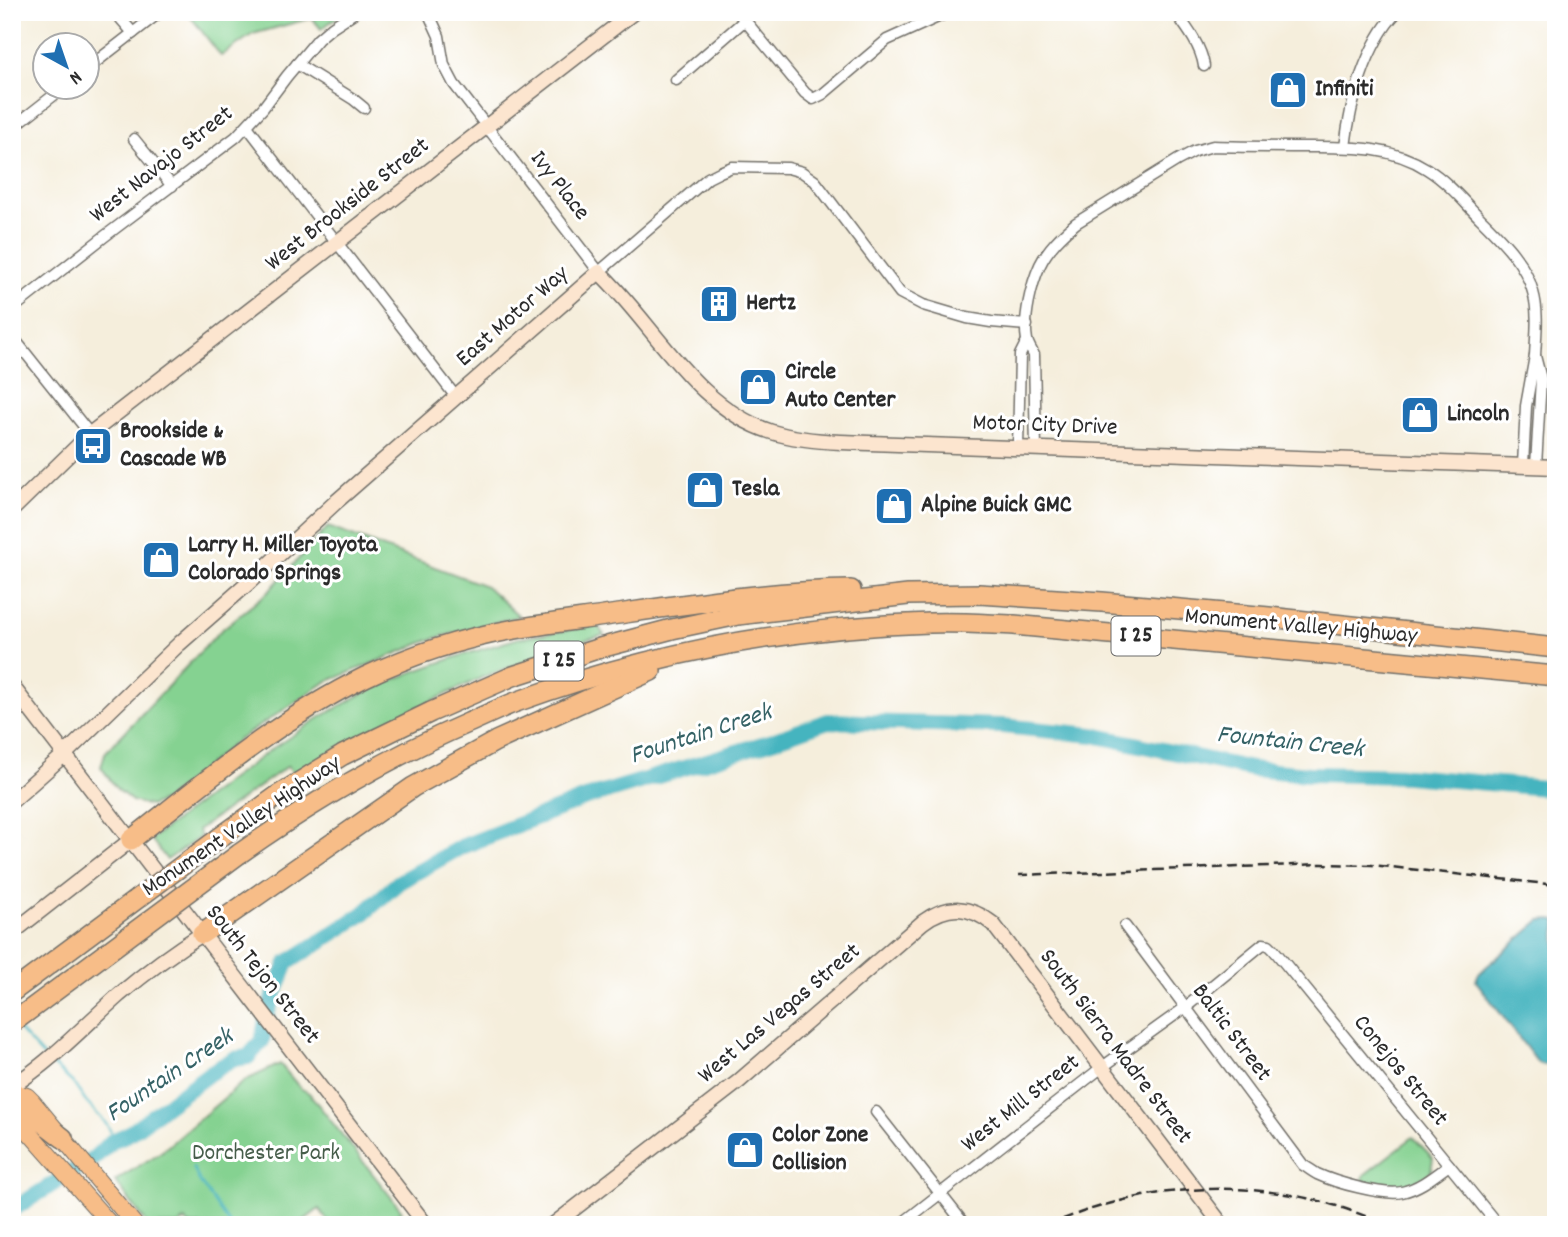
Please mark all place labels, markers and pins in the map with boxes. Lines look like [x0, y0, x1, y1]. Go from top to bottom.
shop icon: Infiniti [1267, 69, 1309, 111]
place label: Infiniti [1315, 73, 1374, 107]
building icon: Hertz [698, 283, 740, 325]
place label: Hertz [746, 287, 797, 321]
place label: Circle Auto Center [785, 356, 896, 418]
shop icon: Circle Auto Center [737, 366, 779, 408]
shop icon: Lincoln [1399, 394, 1441, 436]
place label: Lincoln [1447, 398, 1509, 432]
place label: Brookside & Cascade WB [120, 415, 227, 477]
bus stop icon: Brookside & Cascade WB [72, 425, 114, 467]
shop icon: Tesla [684, 469, 726, 511]
place label: Tesla [732, 473, 780, 507]
shop icon: Alpine Buick GMC [873, 485, 915, 527]
place label: Alpine Buick GMC [921, 489, 1072, 523]
place label: Larry H. Miller Toyota Colorado Springs [188, 529, 378, 591]
shop icon: Larry H. Miller Toyota Colorado Springs [140, 539, 182, 581]
place label: Color Zone Collision [772, 1119, 869, 1181]
shop icon: Color Zone Collision [724, 1129, 766, 1171]

